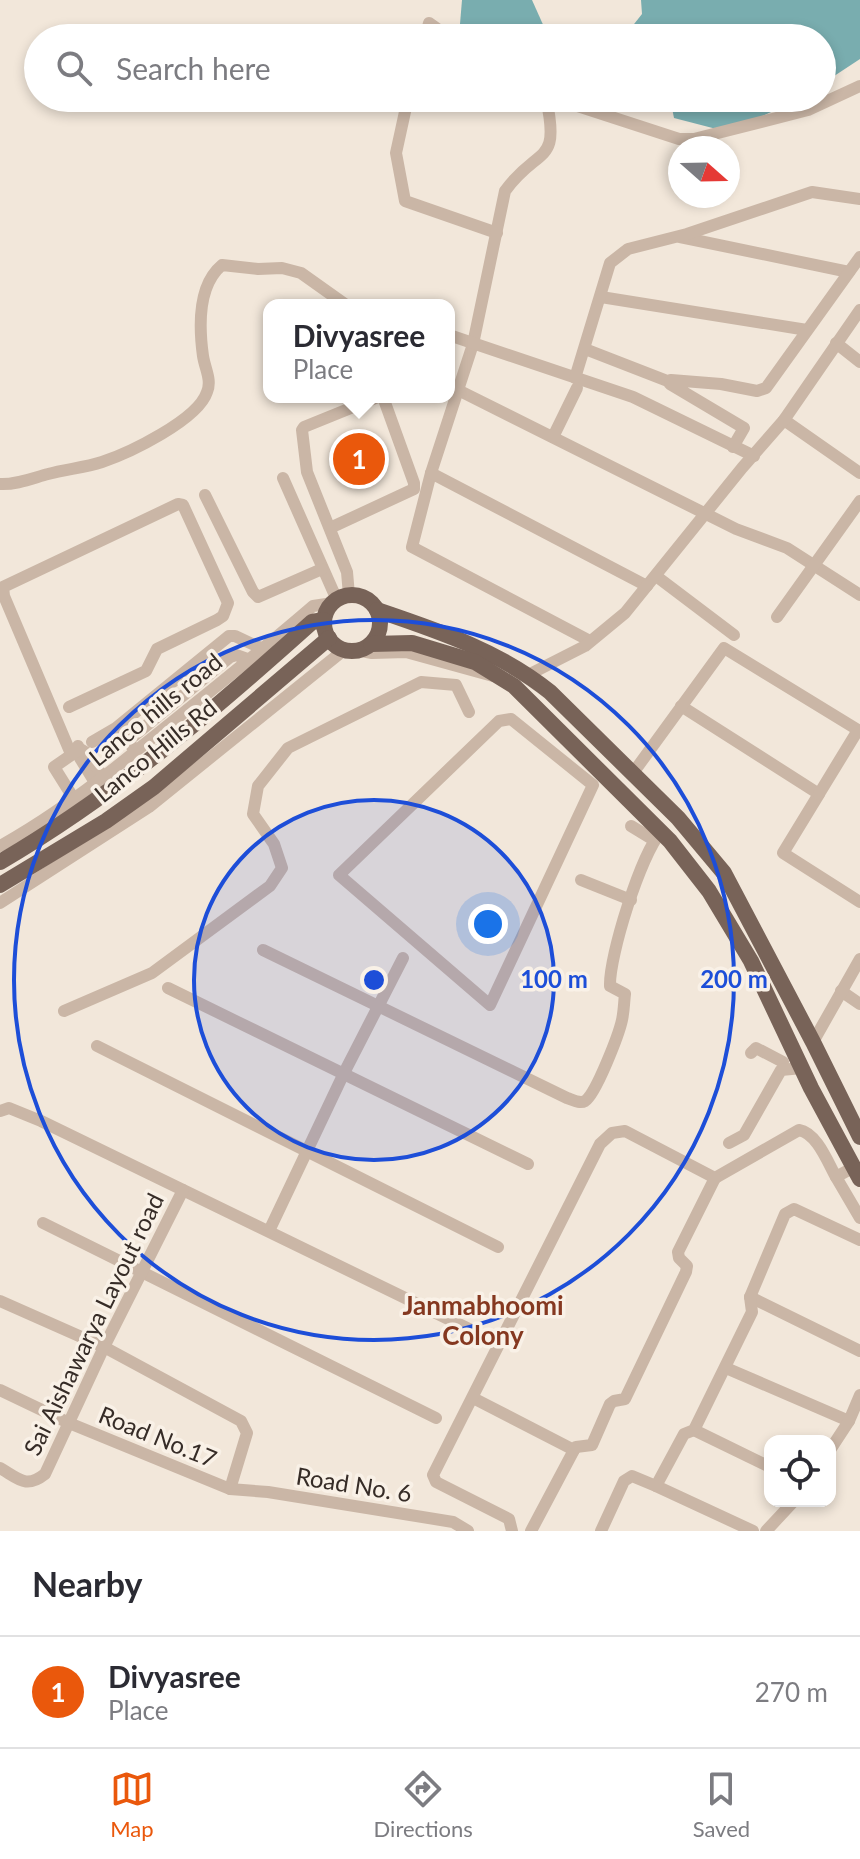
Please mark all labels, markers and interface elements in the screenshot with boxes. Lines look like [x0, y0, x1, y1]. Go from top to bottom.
search box [24, 24, 836, 112]
icon: search [52, 46, 96, 90]
text: Search here [116, 50, 271, 86]
north arrow [668, 136, 740, 208]
popup [263, 299, 455, 403]
text: Divyasree [293, 317, 425, 353]
text: Place [293, 353, 353, 385]
pin: 1 [333, 429, 385, 489]
street label: Lanco hills road [83, 646, 227, 772]
street label: Lanco Hills Rd [88, 692, 222, 808]
your location [468, 904, 508, 944]
text: 100 m [520, 964, 588, 993]
text: 200 m [700, 964, 768, 993]
centre of rings [360, 966, 388, 994]
street label: Sai Aishawarya Layout road [17, 1188, 169, 1460]
district label: Janmabhoomi Colony [402, 1289, 564, 1351]
street label: Road No.17 [95, 1399, 221, 1473]
map controls [764, 1435, 836, 1507]
button: locate [764, 1435, 836, 1507]
street label: Road No. 6 [294, 1461, 414, 1507]
text: Nearby [32, 1563, 143, 1604]
text: Divyasree [108, 1658, 241, 1694]
text: 1 [50, 1676, 66, 1708]
text: 270 m [755, 1676, 828, 1708]
text: Place [108, 1694, 169, 1726]
tab: Map [110, 1767, 154, 1842]
tab: Directions [374, 1767, 473, 1842]
tab: Saved [693, 1767, 750, 1842]

